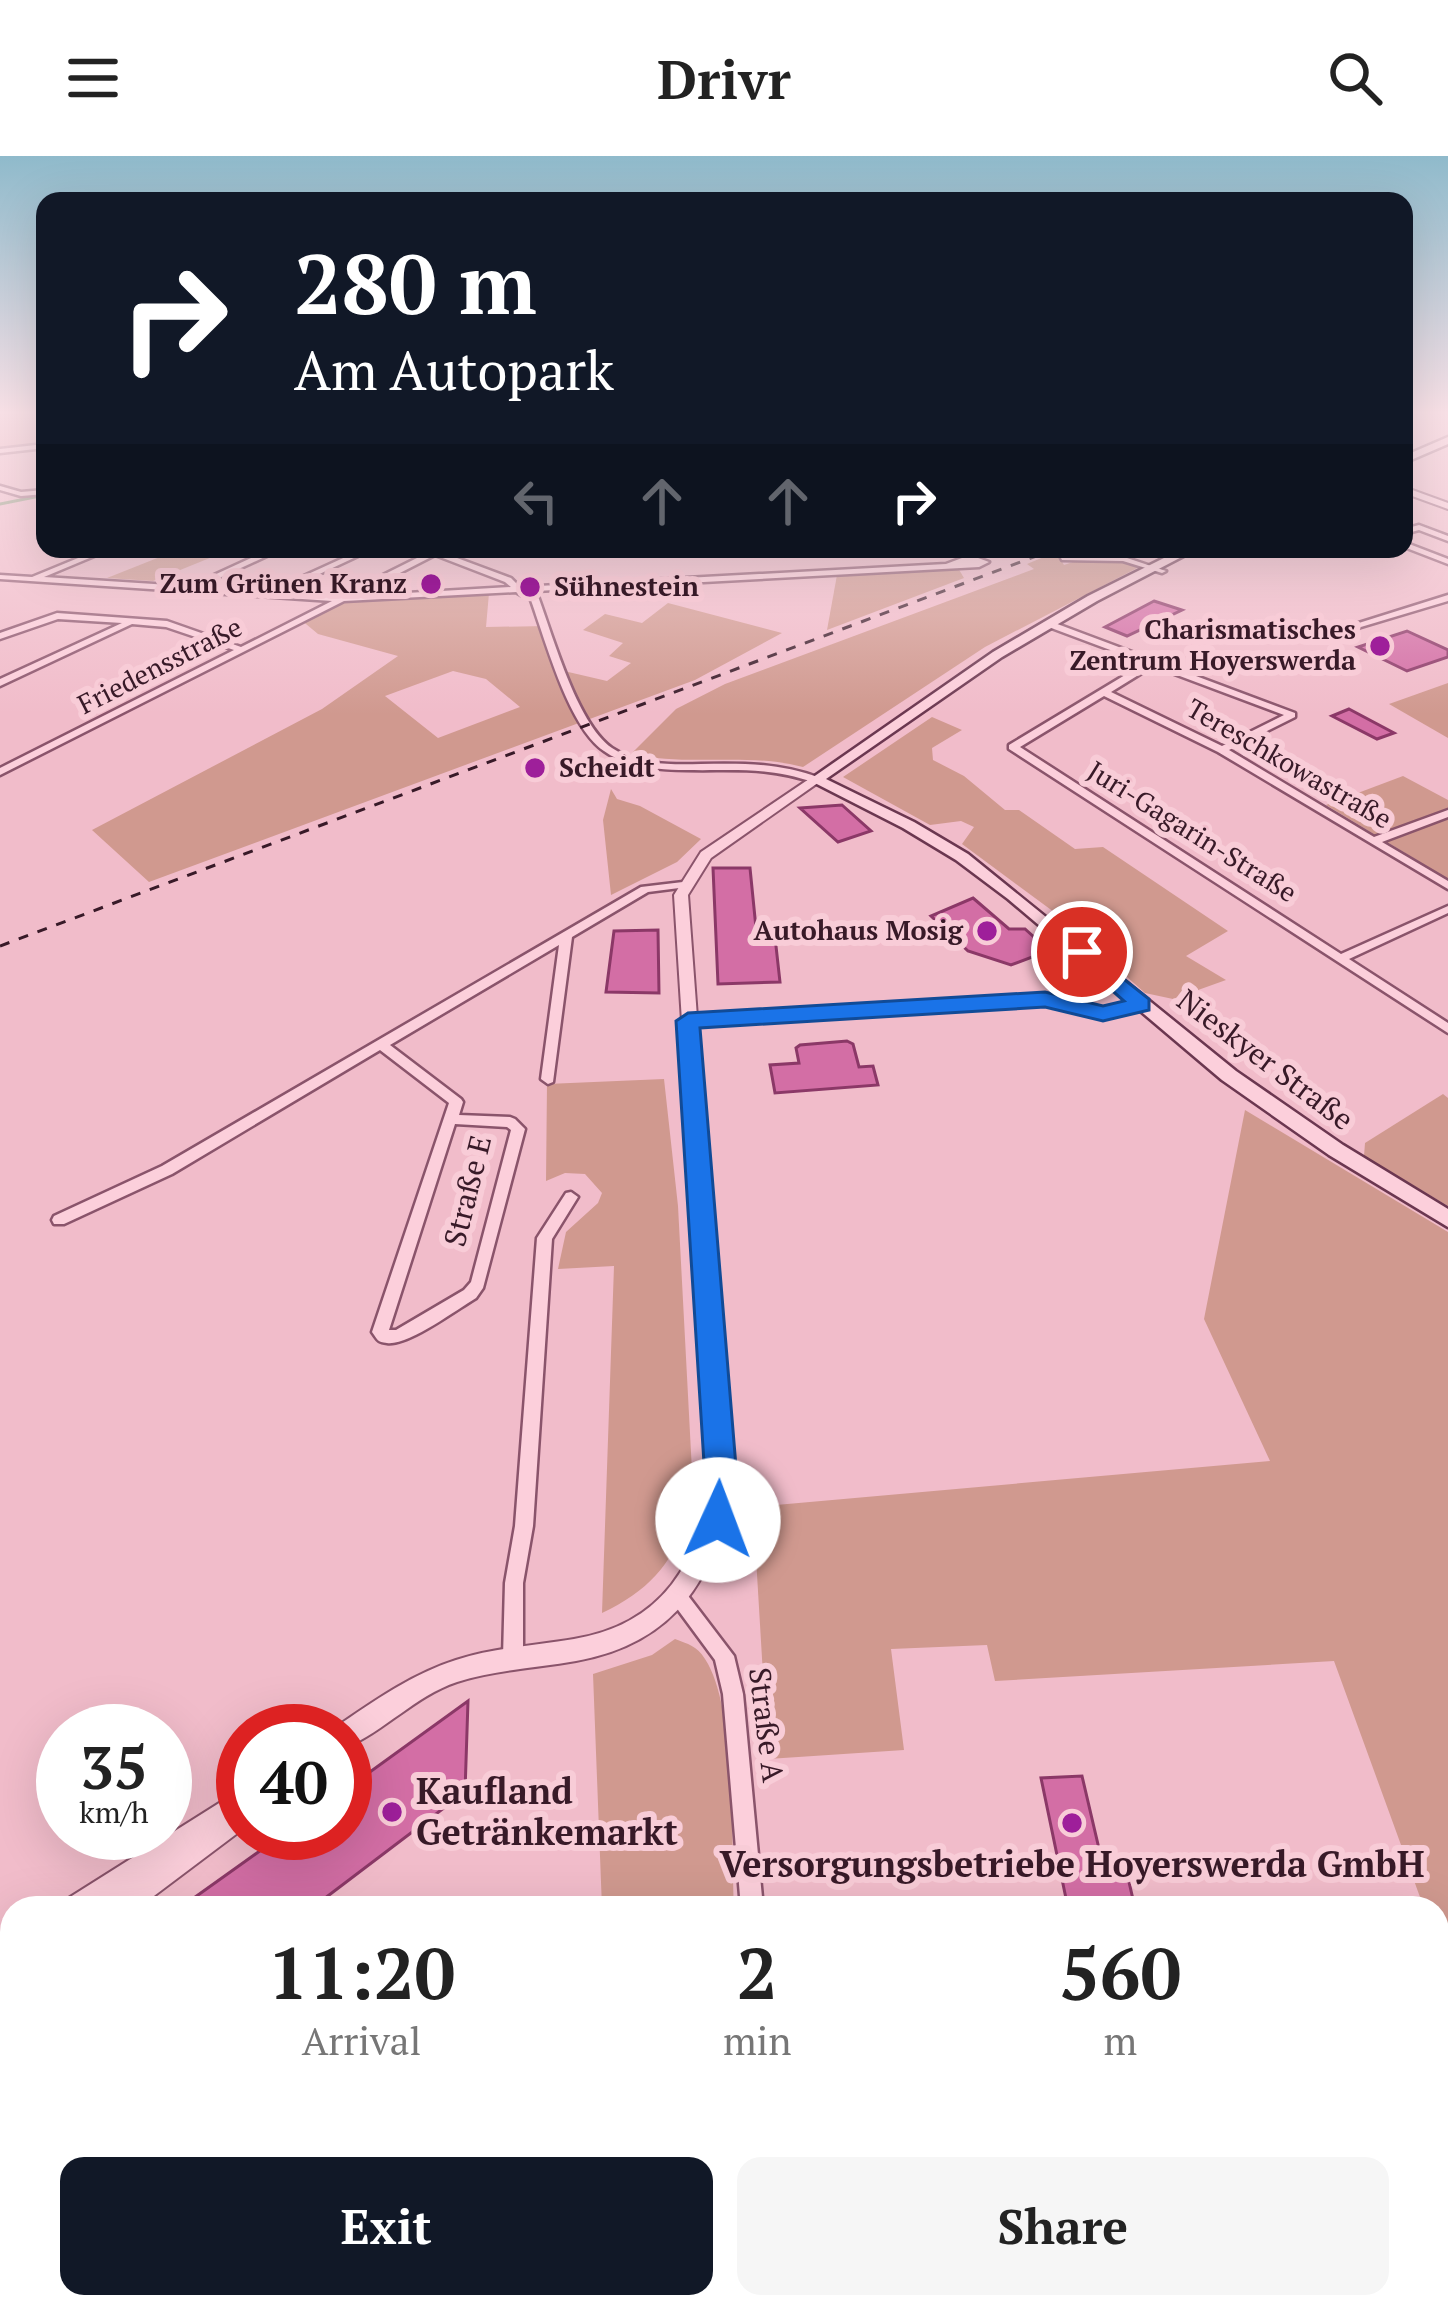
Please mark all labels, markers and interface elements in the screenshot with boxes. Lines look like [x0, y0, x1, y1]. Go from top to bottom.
text: Drivr [657, 43, 791, 114]
icon: menu [60, 45, 126, 111]
icon: search [1322, 45, 1388, 111]
text: 280 m [294, 227, 537, 338]
icon: right [96, 240, 252, 396]
text: Am Autopark [294, 334, 614, 405]
icon: left [503, 468, 569, 534]
icon: ahead [629, 468, 695, 534]
icon: ahead [755, 468, 821, 534]
icon: right [881, 468, 947, 534]
place label: Zum Grünen Kranz [160, 565, 407, 601]
place label: Sühnestein [554, 568, 699, 604]
marker: Zum Grünen Kranz [418, 571, 444, 597]
marker: Sühnestein [517, 574, 543, 600]
street label: Friedensstraße [71, 608, 248, 722]
place label: Charismatisches Zentrum Hoyerswerda [1070, 611, 1356, 678]
marker: Charismatisches Zentrum Hoyerswerda [1367, 633, 1393, 659]
street label: Tereschkowastraße [1181, 690, 1398, 836]
place label: Scheidt [559, 749, 655, 785]
street label: Juri-Gagarin-Straße [1081, 752, 1304, 910]
marker: Scheidt [522, 755, 548, 781]
pin [1031, 901, 1133, 1003]
place label: Autohaus Mosig [754, 912, 964, 948]
marker: Autohaus Mosig [974, 918, 1000, 944]
icon: arrive [1049, 919, 1115, 985]
street label: Nieskyer Straße [1169, 980, 1362, 1139]
street label: Straße E [434, 1131, 500, 1250]
position arrow [655, 1457, 781, 1583]
street label: Straße A [740, 1665, 794, 1785]
speed limit sign: 40 [216, 1704, 372, 1860]
text: 35 [80, 1727, 148, 1806]
place label: Kaufland Getränkemarkt [416, 1767, 678, 1855]
text: km/h [79, 1792, 149, 1832]
marker: Kaufland Getränkemarkt [379, 1799, 405, 1825]
marker: Versorgungsbetriebe Hoyerswerda GmbH [1059, 1810, 1085, 1836]
place label: Versorgungsbetriebe Hoyerswerda GmbH [720, 1840, 1424, 1887]
text: 11:20 [268, 1924, 455, 2020]
text: 2 [737, 1924, 778, 2020]
text: 560 [1059, 1924, 1181, 2020]
text: Arrival [302, 2014, 421, 2066]
text: min [723, 2014, 791, 2066]
text: m [1103, 2014, 1137, 2066]
button: Exit [60, 2157, 713, 2295]
button: Share [737, 2157, 1389, 2295]

